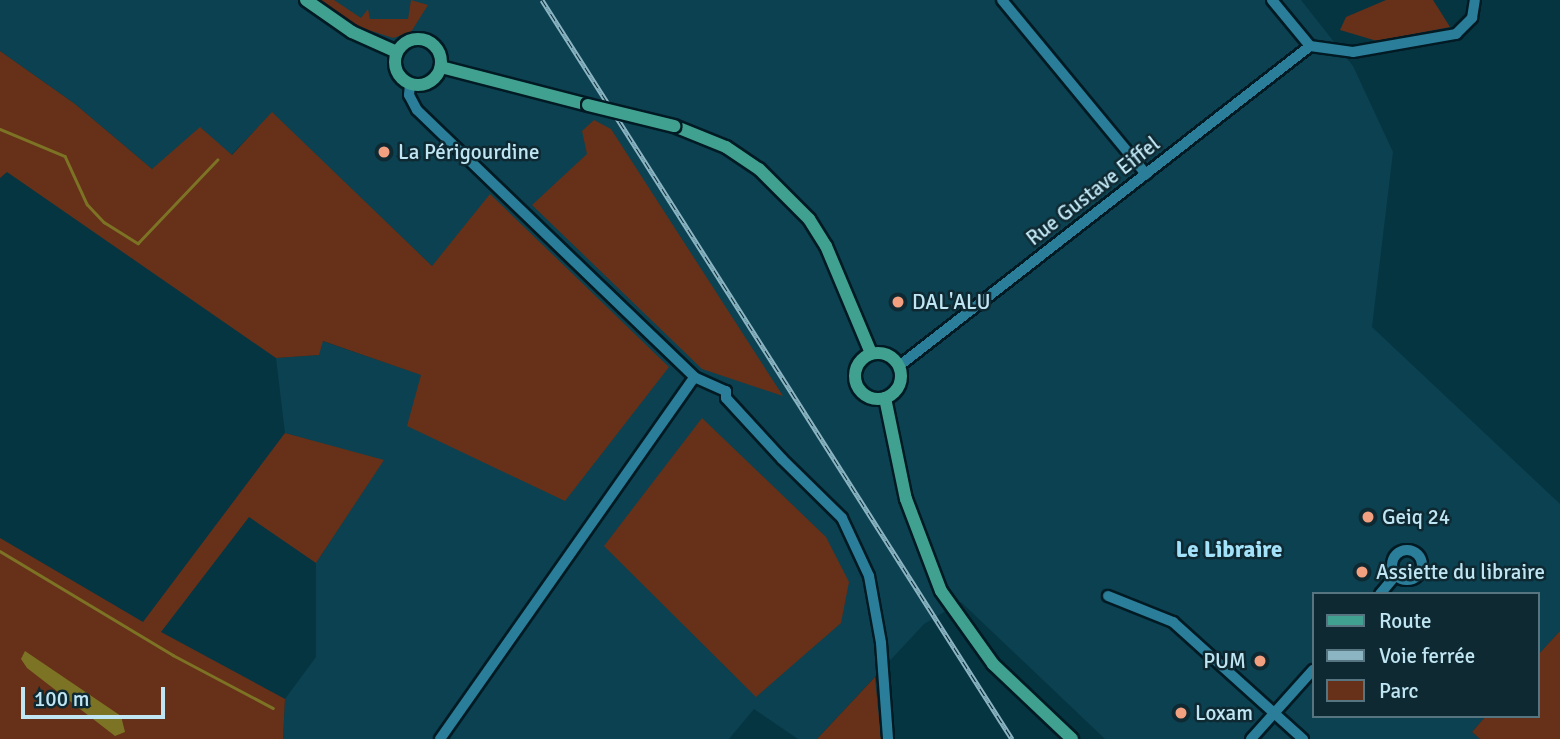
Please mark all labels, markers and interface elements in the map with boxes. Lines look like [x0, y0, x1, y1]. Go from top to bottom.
street label: Rue Gustave Eiffel [1021, 131, 1165, 251]
place label: La Périgourdine [398, 139, 539, 165]
marker: La Périgourdine [376, 144, 392, 160]
place label: DAL'ALU [912, 289, 990, 315]
marker: DAL'ALU [890, 294, 906, 310]
place label: Geiq 24 [1382, 504, 1450, 530]
marker: Geiq 24 [1360, 509, 1376, 525]
district label: Le Libraire [1175, 536, 1283, 564]
place label: Assiette du libraire [1376, 559, 1545, 585]
marker: Assiette du libraire [1354, 564, 1370, 580]
legend [1312, 592, 1539, 718]
text: Route [1379, 608, 1431, 634]
text: Voie ferrée [1379, 643, 1475, 669]
place label: PUM [1203, 648, 1246, 674]
marker: PUM [1252, 653, 1268, 669]
scale bar [24, 672, 168, 716]
text: Parc [1379, 678, 1418, 704]
text: 100 m [34, 686, 89, 712]
place label: Loxam [1195, 700, 1253, 726]
marker: Loxam [1173, 705, 1189, 721]

